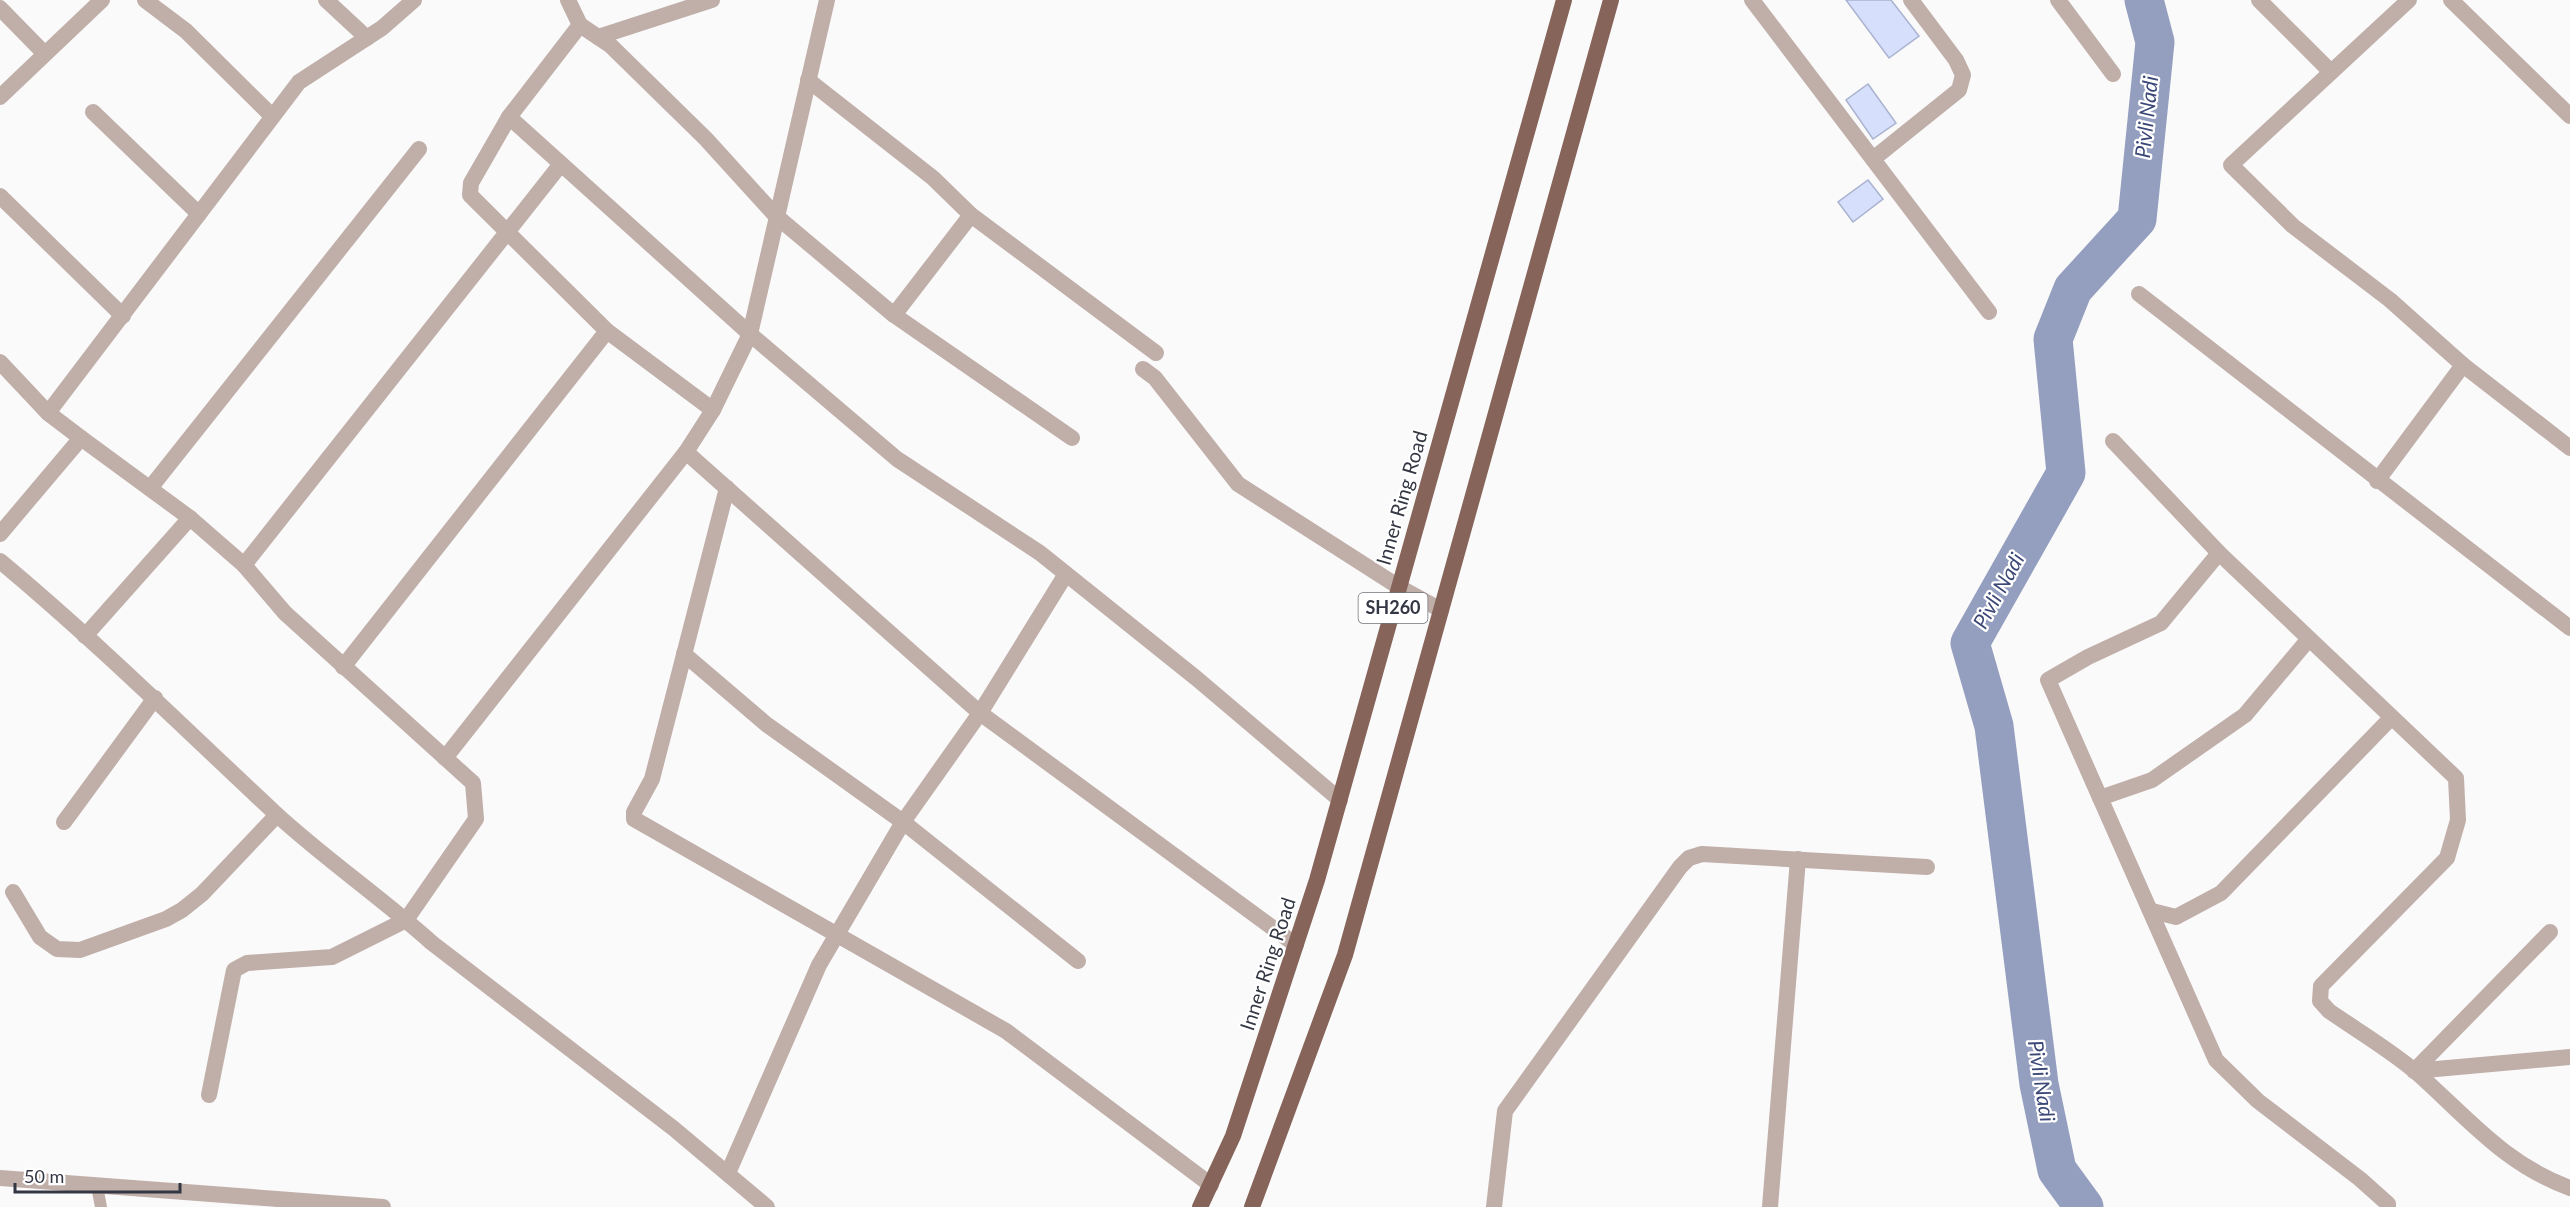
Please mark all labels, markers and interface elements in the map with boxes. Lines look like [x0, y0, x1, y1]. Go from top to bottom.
water label: Pivli Nadi [2129, 74, 2162, 159]
street label: Inner Ring Road [1370, 428, 1432, 568]
water label: Pivli Nadi [1967, 548, 2029, 632]
road number: SH260 [1358, 593, 1428, 623]
street label: Inner Ring Road [1234, 894, 1300, 1033]
water label: Pivli Nadi [2024, 1038, 2061, 1124]
scale bar [15, 1156, 180, 1194]
text: 50 m [24, 1165, 64, 1187]

